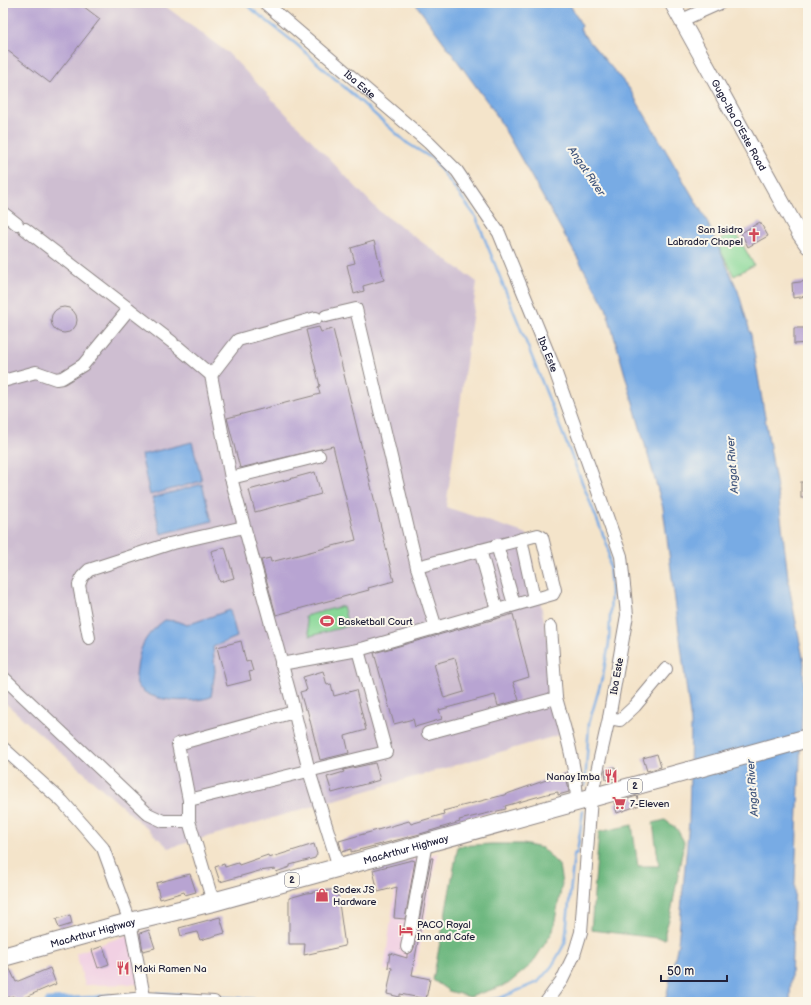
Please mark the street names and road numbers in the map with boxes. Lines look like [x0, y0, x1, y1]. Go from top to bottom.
street label: Iba Este [341, 68, 378, 102]
street label: Gugo-Iba O'Este Road [708, 77, 768, 173]
street label: Iba Este [535, 335, 560, 374]
street label: Iba Este [608, 657, 626, 696]
road number: 2 [628, 779, 642, 793]
street label: MacArthur Highway [362, 832, 450, 867]
road number: 2 [285, 873, 299, 887]
street label: MacArthur Highway [49, 916, 137, 951]

